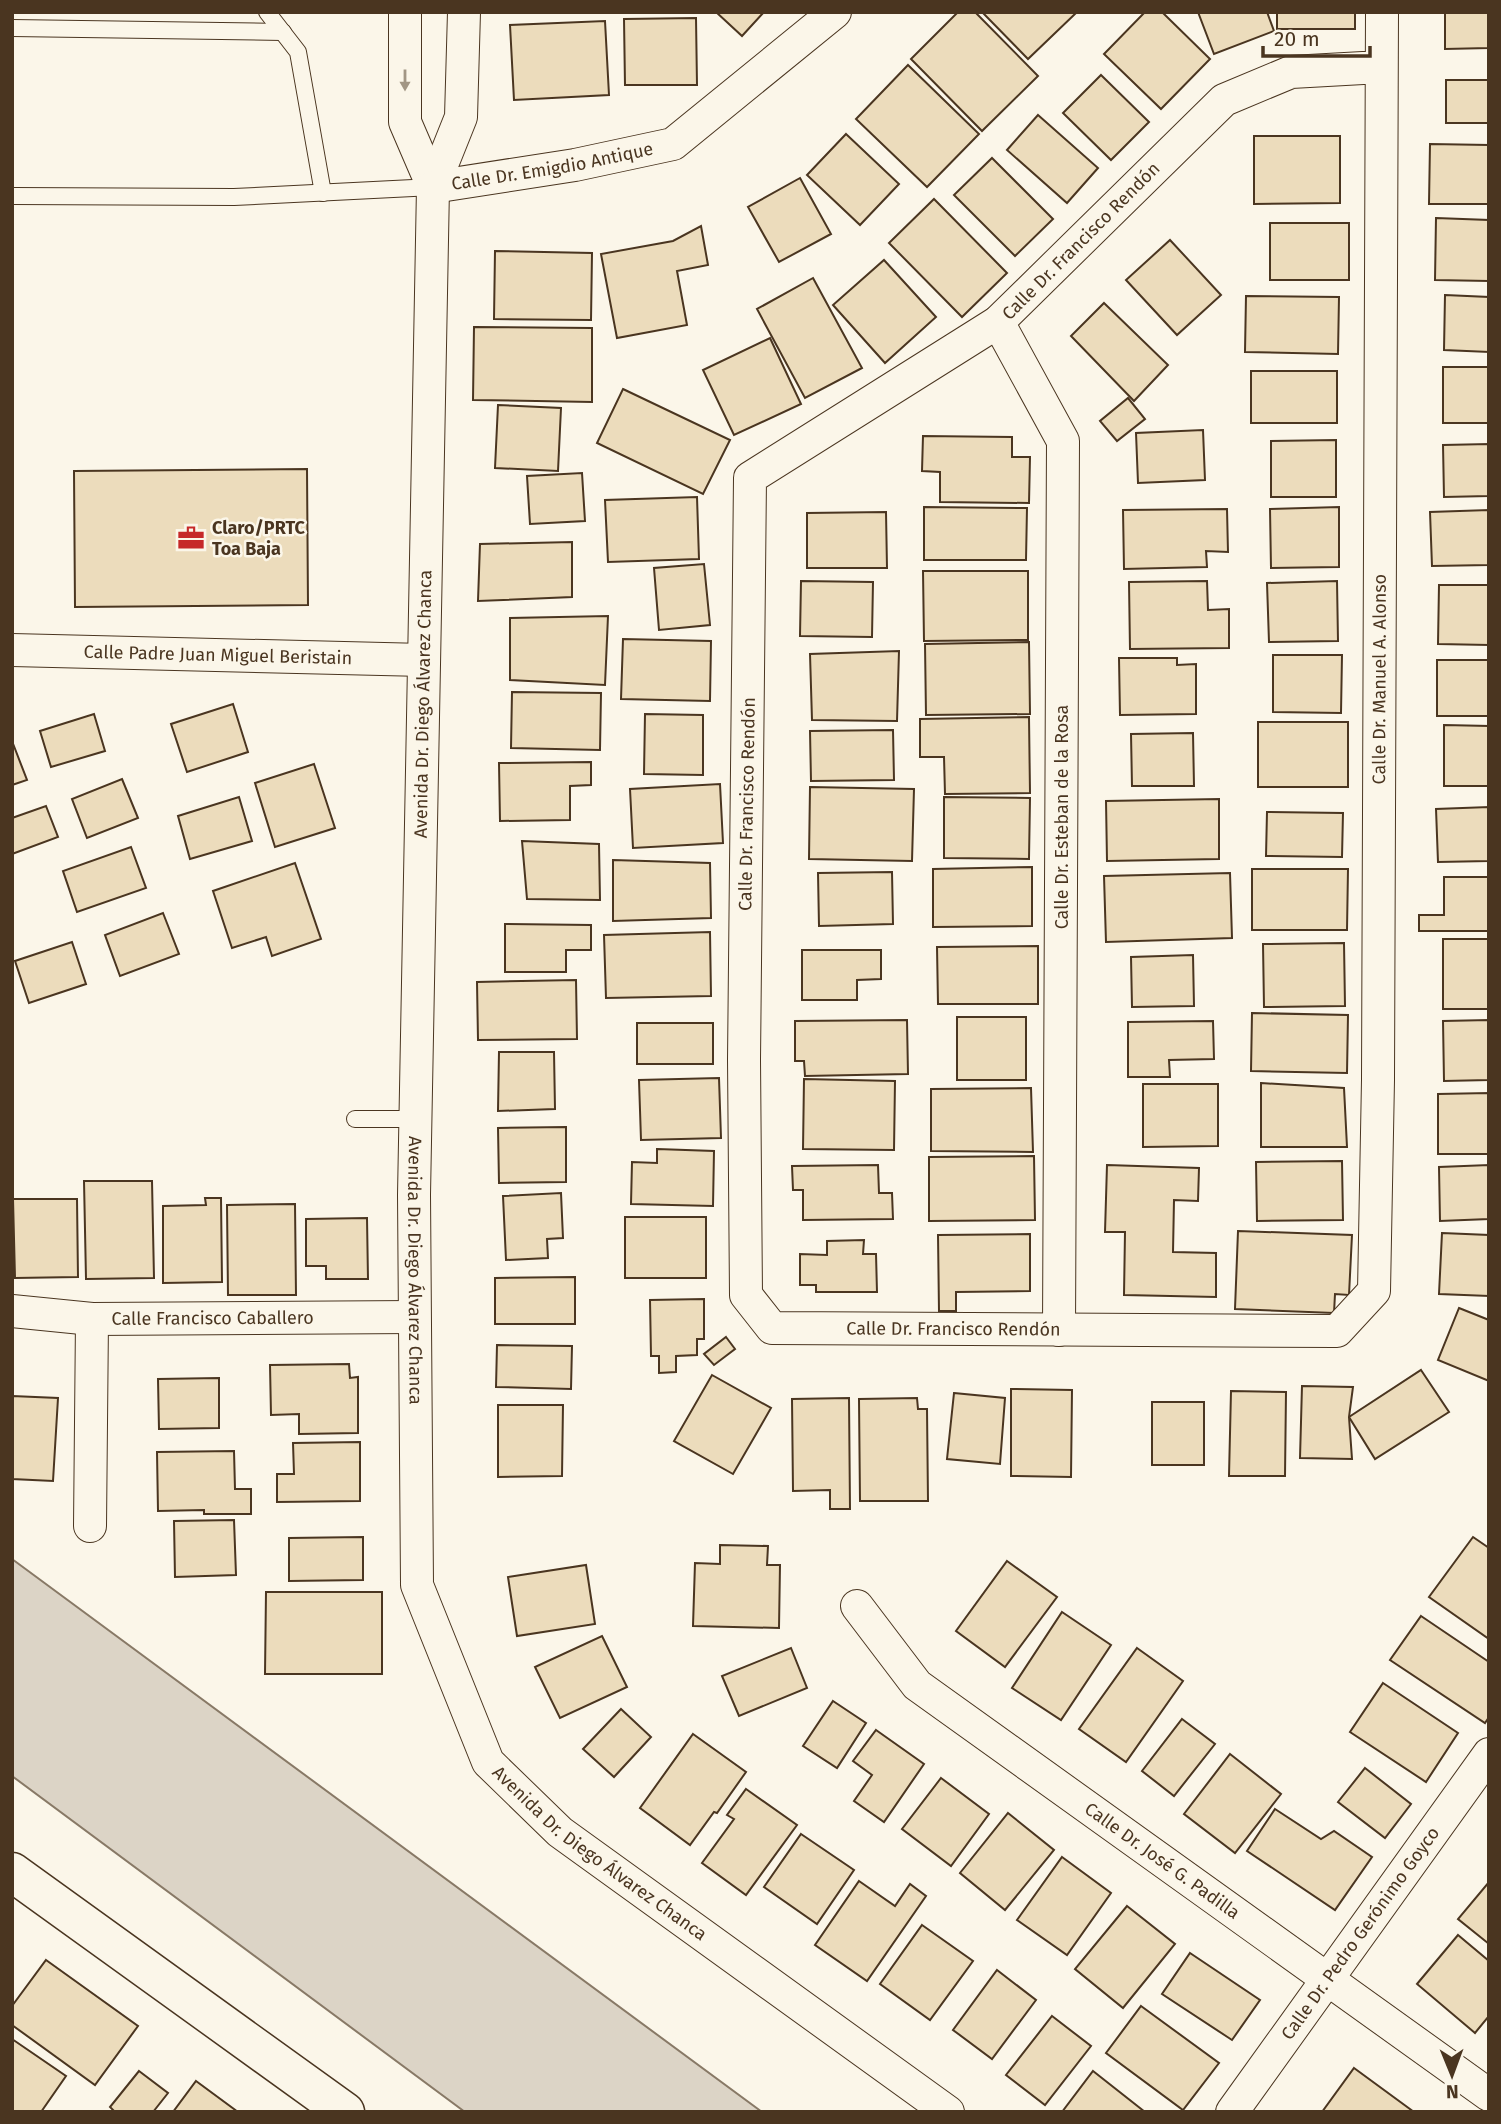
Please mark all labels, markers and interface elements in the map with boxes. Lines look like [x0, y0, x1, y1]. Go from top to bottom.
scale bar [1263, 14, 1370, 58]
text: 20 m [1274, 26, 1320, 52]
one-way arrow [399, 70, 411, 92]
street label: Calle Dr. Emigdio Antique [450, 138, 655, 195]
street label: Calle Dr. Francisco Rendón [998, 158, 1164, 324]
place label: Claro/PRTC Toa Baja [212, 517, 305, 560]
office icon: Claro/PRTC Toa Baja [176, 523, 206, 553]
street label: Avenida Dr. Diego Álvarez Chanca [409, 570, 436, 838]
street label: Calle Dr. Manuel A. Alonso [1368, 574, 1391, 784]
street label: Calle Padre Juan Miguel Beristain [84, 641, 352, 669]
street label: Calle Dr. Francisco Rendón [734, 697, 760, 911]
street label: Calle Dr. Esteban de la Rosa [1051, 705, 1073, 929]
street label: Avenida Dr. Diego Álvarez Chanca [403, 1136, 427, 1405]
street label: Calle Francisco Caballero [111, 1307, 314, 1330]
street label: Calle Dr. Francisco Rendón [846, 1317, 1061, 1341]
street label: Avenida Dr. Diego Álvarez Chanca [488, 1761, 711, 1945]
street label: Calle Dr. José G. Padilla [1080, 1798, 1244, 1924]
street label: Calle Dr. Pedro Gerónimo Goyco [1276, 1823, 1444, 2044]
north arrow [1417, 2040, 1487, 2110]
text: N [1446, 2080, 1459, 2103]

